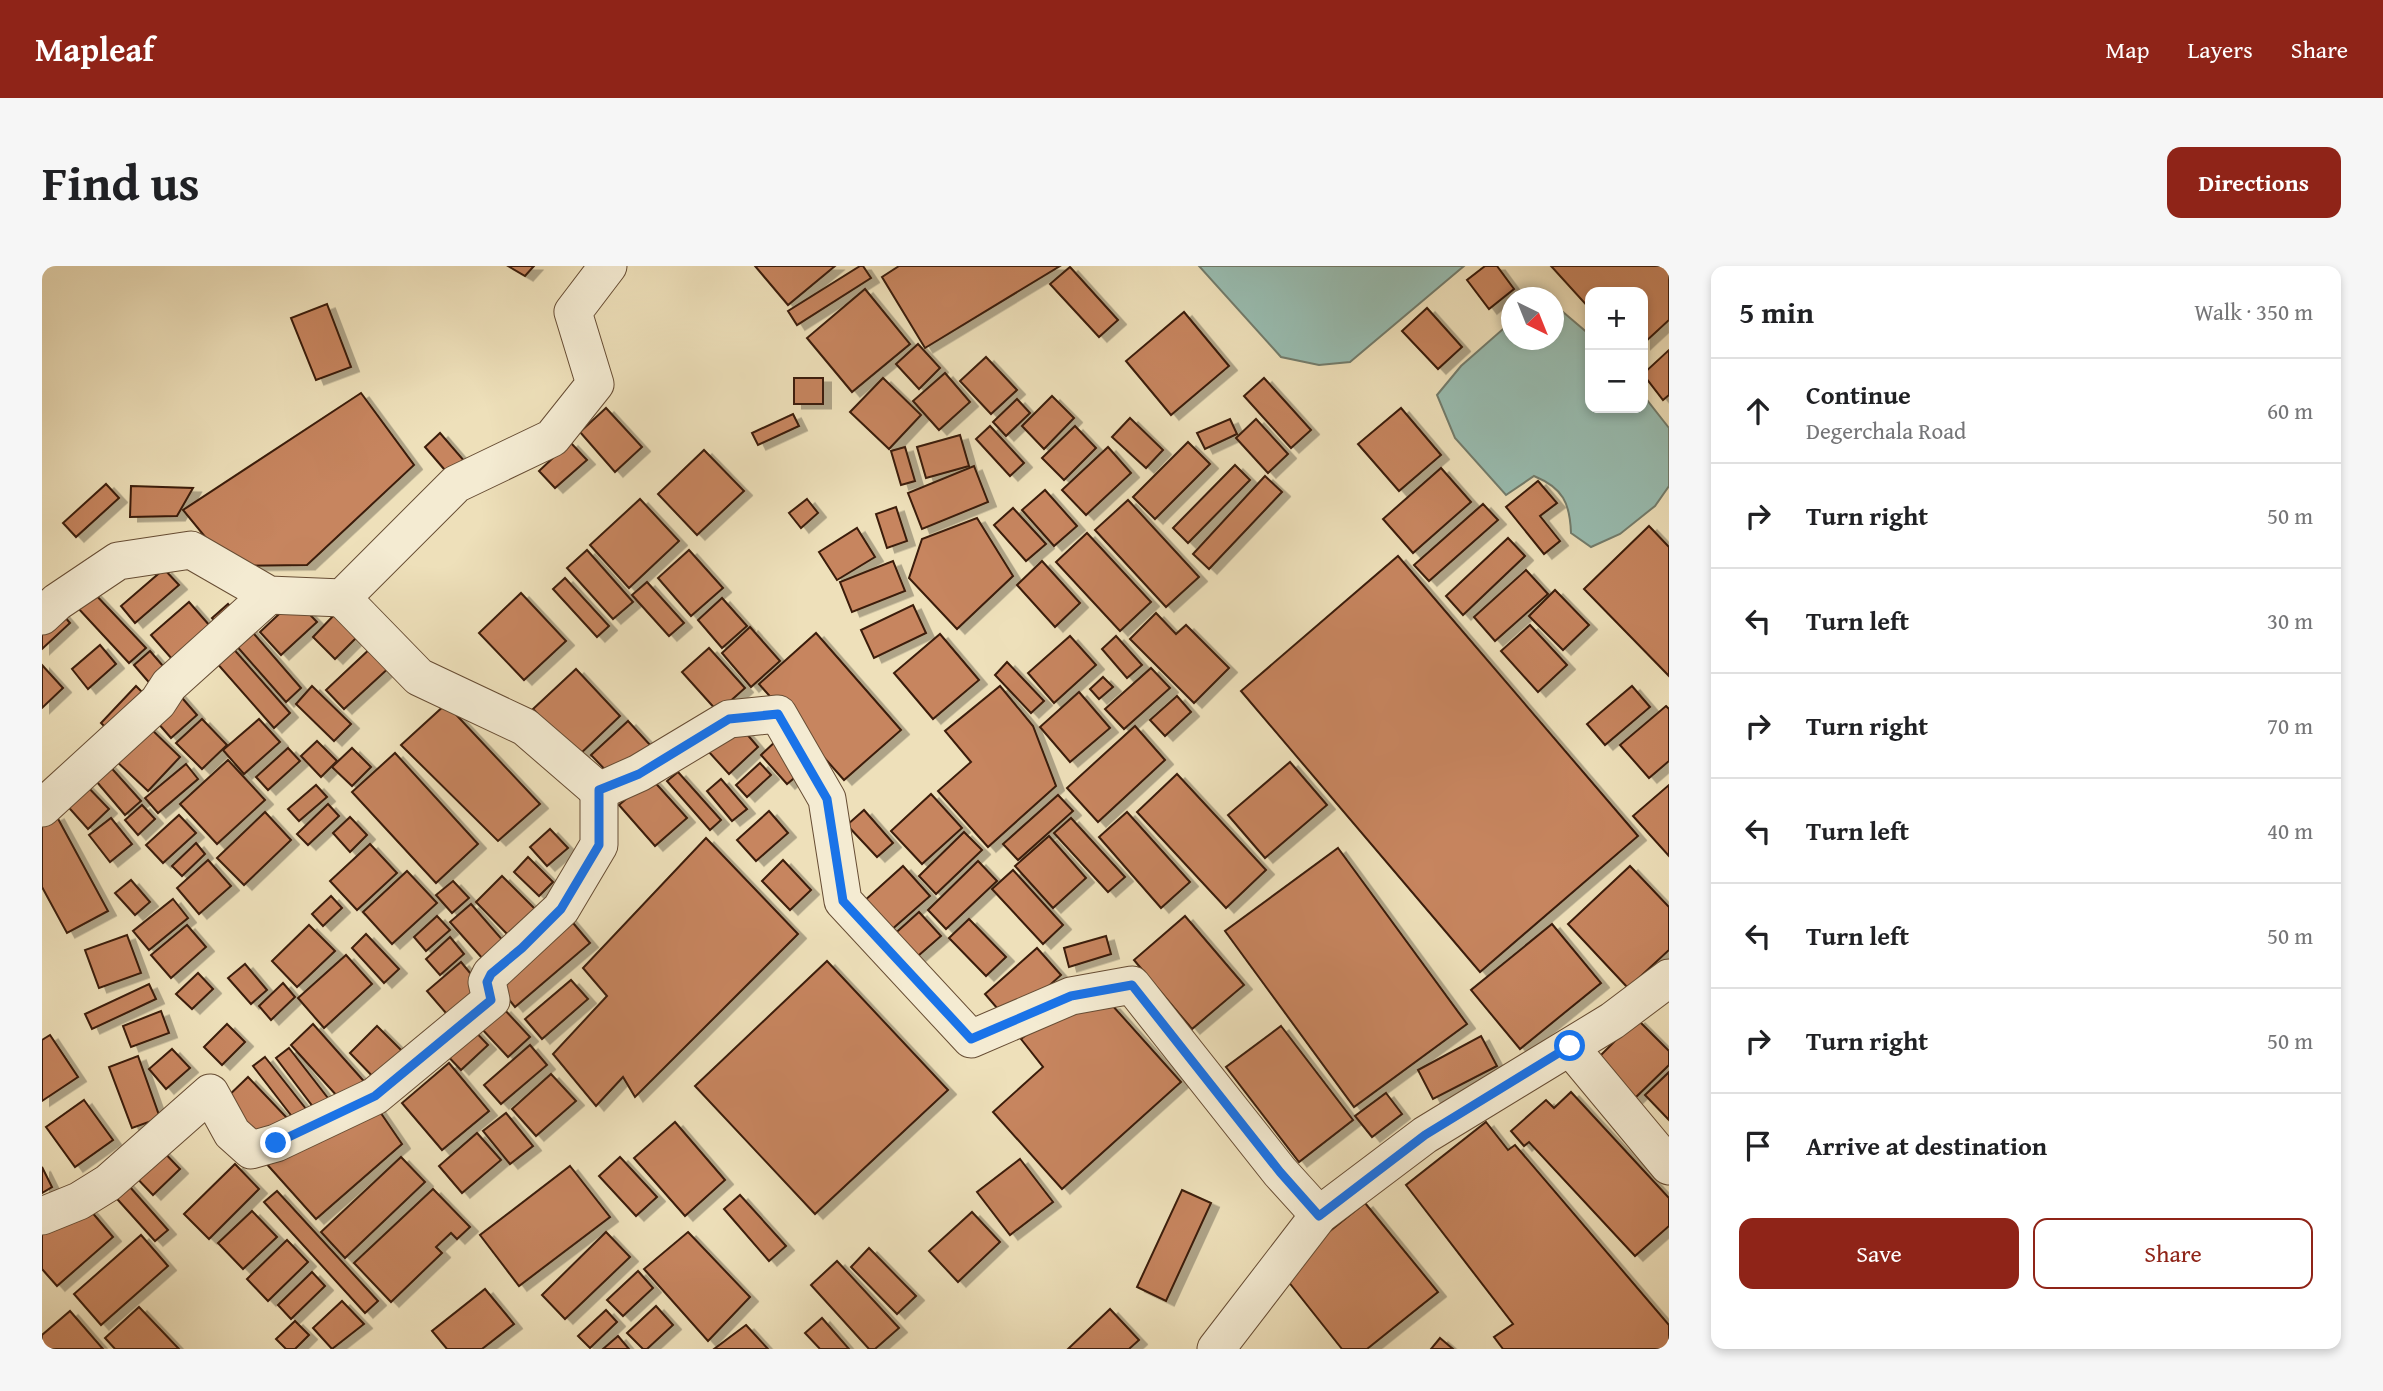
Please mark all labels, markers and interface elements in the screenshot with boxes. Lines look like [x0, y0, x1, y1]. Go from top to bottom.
text: Mapleaf [35, 25, 154, 73]
text: Map [2106, 32, 2149, 67]
text: Layers [2187, 32, 2253, 67]
text: Share [2291, 32, 2348, 67]
text: Find us [42, 146, 200, 218]
button: Directions [2167, 147, 2341, 218]
north arrow [1501, 287, 1564, 350]
map controls [1585, 287, 1648, 413]
button: + [1585, 287, 1648, 350]
text: 5 min [1739, 290, 1814, 334]
text: Walk · 350 m [2194, 295, 2313, 328]
button: − [1585, 350, 1648, 413]
text: Continue [1806, 375, 1911, 414]
icon: ahead [1739, 392, 1777, 430]
text: 60 m [2267, 394, 2313, 427]
text: Degerchala Road [1806, 414, 1966, 447]
text: Turn right [1806, 496, 1928, 535]
icon: right [1739, 497, 1777, 535]
text: 50 m [2267, 499, 2313, 532]
text: Turn left [1806, 601, 1909, 640]
icon: left [1739, 602, 1777, 640]
text: 30 m [2267, 604, 2313, 637]
text: Turn right [1806, 706, 1928, 745]
icon: right [1739, 707, 1777, 745]
text: 70 m [2267, 709, 2313, 742]
text: Turn left [1806, 811, 1909, 850]
icon: left [1739, 812, 1777, 850]
text: 40 m [2267, 814, 2313, 847]
text: Turn left [1806, 916, 1909, 955]
icon: left [1739, 917, 1777, 955]
text: 50 m [2267, 919, 2313, 952]
text: Turn right [1806, 1021, 1928, 1060]
icon: right [1739, 1022, 1777, 1060]
text: 50 m [2267, 1024, 2313, 1057]
route start [1554, 1030, 1585, 1061]
text: Arrive at destination [1806, 1126, 2047, 1165]
route end [260, 1127, 291, 1158]
icon: arrive [1739, 1127, 1777, 1165]
button: Save [1739, 1218, 2019, 1289]
button: Share [2033, 1218, 2313, 1289]

